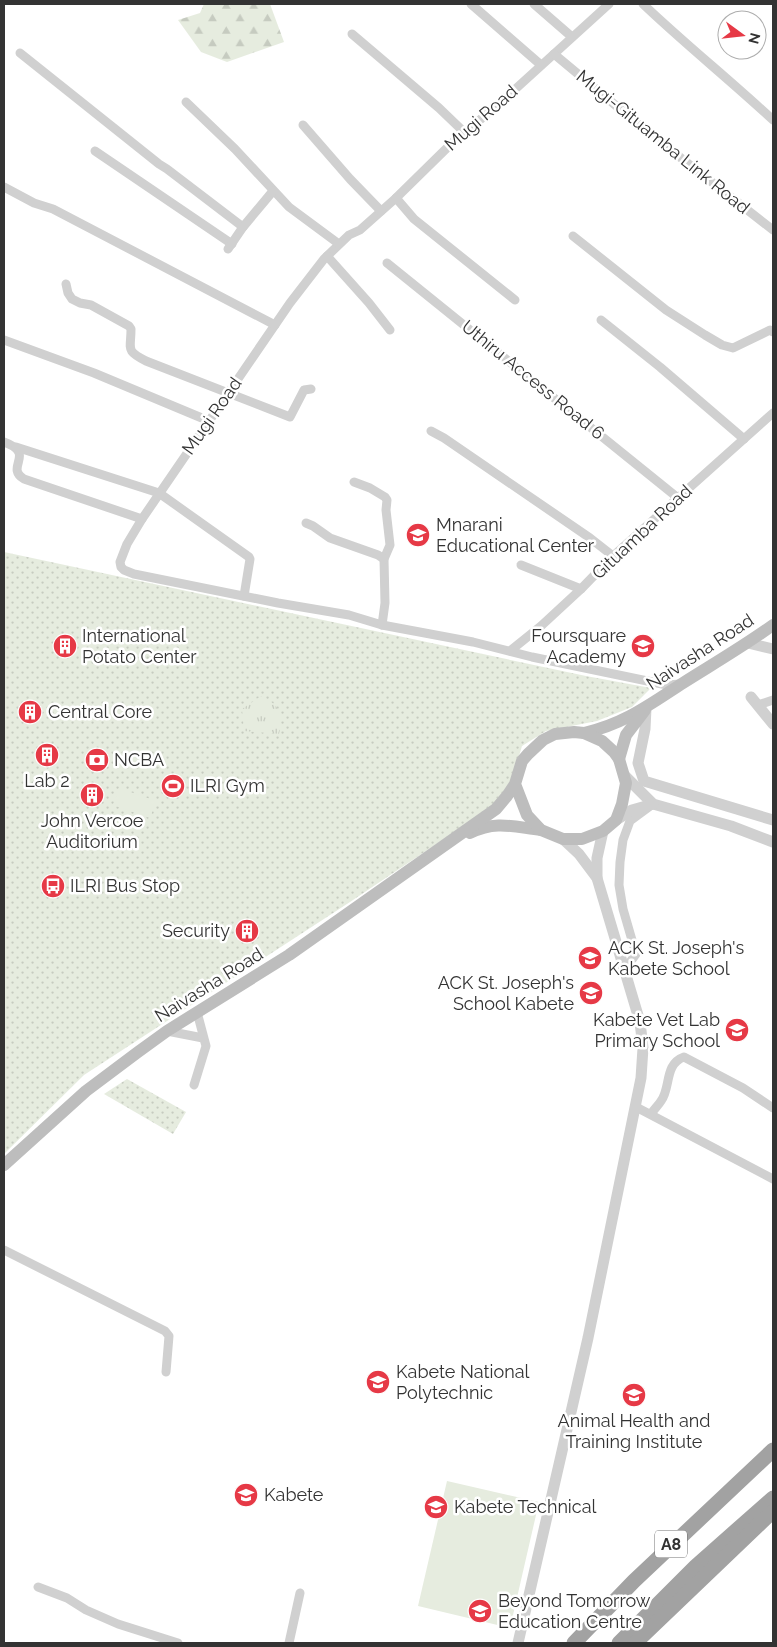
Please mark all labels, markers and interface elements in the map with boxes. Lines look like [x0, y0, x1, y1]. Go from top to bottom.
north arrow [717, 10, 767, 60]
text: N [745, 31, 764, 46]
street label: Mugi-Gituamba Link Road [572, 65, 754, 218]
street label: Mugi Road [440, 80, 521, 155]
street label: Uthiru Access Road 6 [458, 316, 609, 444]
street label: Mugi Road [177, 373, 246, 458]
street label: Gituamba Road [587, 480, 696, 583]
place label: Mnarani Educational Center [436, 514, 595, 556]
school or university icon: Mnarani Educational Center [405, 522, 431, 548]
street label: Naivasha Road [642, 609, 757, 694]
place label: International Potato Center [82, 625, 197, 667]
place label: Foursquare Academy [531, 625, 626, 667]
building icon: International Potato Center [52, 633, 78, 659]
school or university icon: Foursquare Academy [630, 633, 656, 659]
building icon: Central Core [17, 699, 43, 725]
place label: Central Core [48, 701, 152, 722]
building icon: Lab 2 [34, 742, 60, 768]
bank icon: NCBA [84, 747, 110, 773]
place label: NCBA [114, 749, 164, 770]
place label: Lab 2 [24, 770, 70, 791]
sports icon: ILRI Gym [160, 773, 186, 799]
place label: ILRI Gym [190, 775, 265, 796]
building icon: John Vercoe Auditorium [79, 782, 105, 808]
place label: John Vercoe Auditorium [41, 810, 144, 852]
bus stop icon: ILRI Bus Stop [40, 873, 66, 899]
place label: ILRI Bus Stop [70, 875, 180, 896]
building icon: Security [234, 918, 260, 944]
place label: Security [162, 920, 230, 941]
place label: ACK St. Joseph's Kabete School [608, 937, 745, 979]
street label: Naivasha Road [151, 943, 267, 1026]
school or university icon: ACK St. Joseph's Kabete School [577, 945, 603, 971]
place label: ACK St. Joseph's School Kabete [438, 972, 574, 1014]
school or university icon: ACK St. Joseph's School Kabete [578, 980, 604, 1006]
place label: Kabete Vet Lab Primary School [593, 1009, 720, 1051]
school or university icon: Kabete Vet Lab Primary School [724, 1017, 750, 1043]
place label: Kabete National Polytechnic [396, 1361, 530, 1403]
school or university icon: Kabete National Polytechnic [365, 1369, 391, 1395]
school or university icon: Animal Health and Training Institute [621, 1382, 647, 1408]
place label: Animal Health and Training Institute [558, 1410, 710, 1452]
school or university icon: Kabete [233, 1482, 259, 1508]
place label: Kabete [264, 1484, 324, 1505]
school or university icon: Kabete Technical [423, 1494, 449, 1520]
place label: Kabete Technical [454, 1496, 596, 1517]
road number: A8 [655, 1530, 687, 1558]
place label: Beyond Tomorrow Education Centre [498, 1590, 651, 1632]
school or university icon: Beyond Tomorrow Education Centre [467, 1598, 493, 1624]

